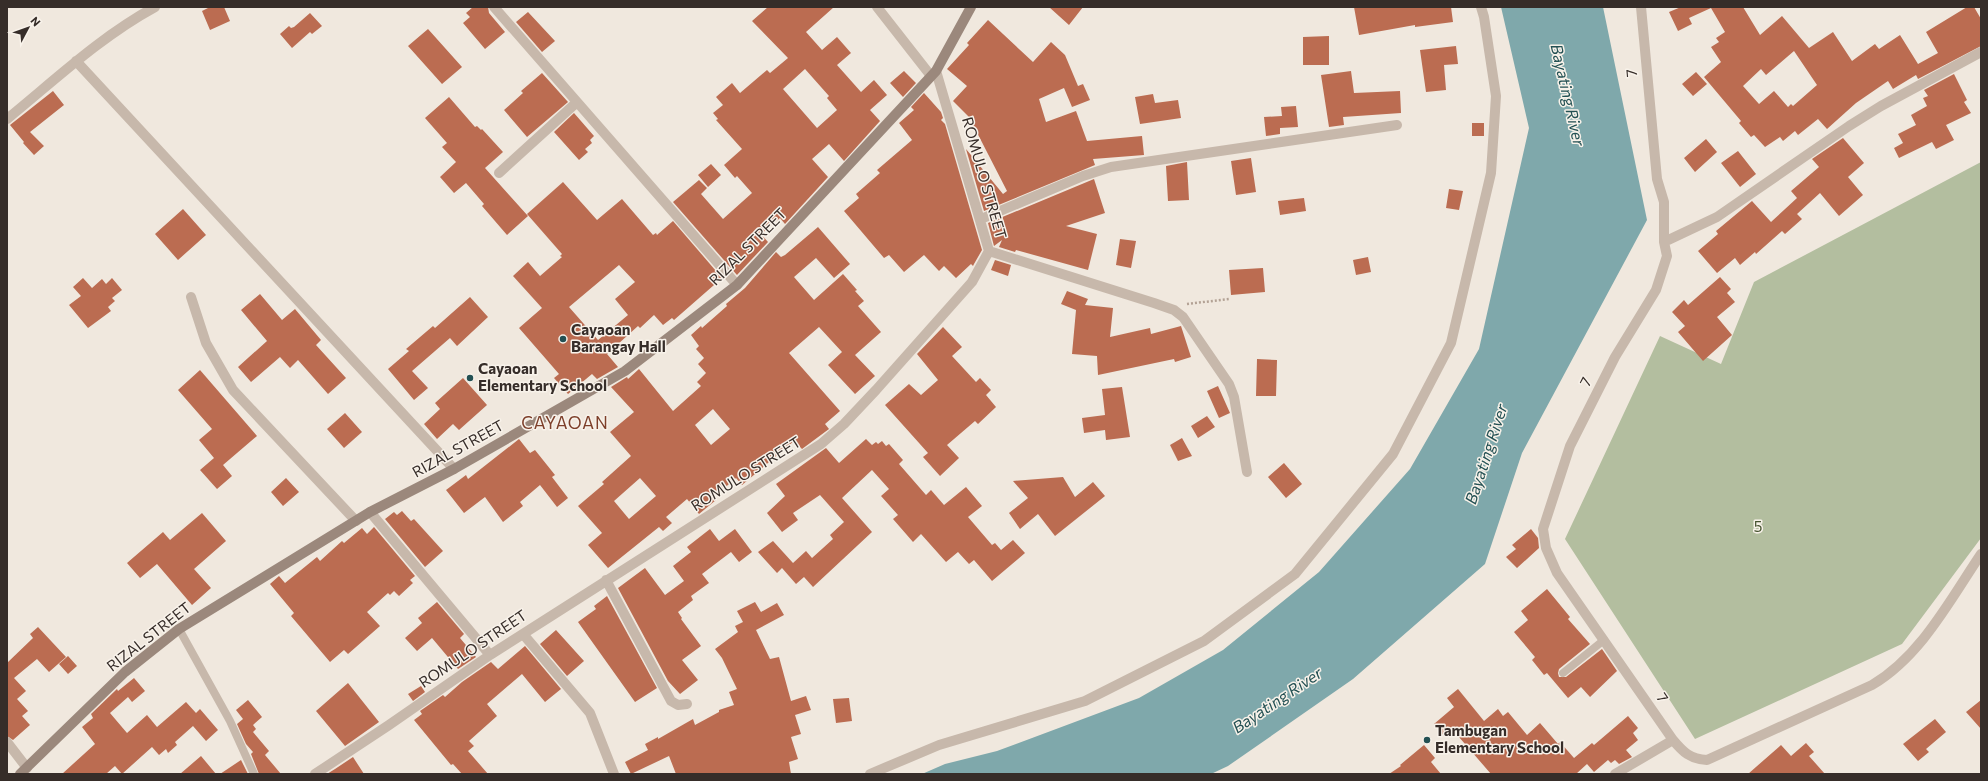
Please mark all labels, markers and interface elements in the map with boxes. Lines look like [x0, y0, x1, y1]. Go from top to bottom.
north arrow [8, 8, 48, 48]
text: N [28, 14, 44, 28]
water label: Bayating River [1548, 42, 1590, 148]
street label: 7 [1622, 68, 1640, 78]
street label: ROMULO STREET [959, 115, 1011, 241]
street label: RIZAL STREET [705, 204, 790, 289]
place label: Cayaoan Barangay Hall [571, 320, 666, 355]
marker: Cayaoan Barangay Hall [558, 334, 568, 344]
place label: Cayaoan Elementary School [478, 359, 607, 394]
marker: Cayaoan Elementary School [465, 373, 475, 383]
street label: 7 [1575, 374, 1595, 389]
water label: Bayating River [1460, 401, 1511, 506]
district label: CAYAOAN [521, 412, 609, 433]
street label: RIZAL STREET [409, 415, 507, 481]
street label: ROMULO STREET [687, 432, 804, 514]
park label: 5 [1754, 517, 1762, 535]
street label: RIZAL STREET [103, 598, 194, 675]
street label: ROMULO STREET [415, 605, 530, 691]
water label: Bayating River [1228, 662, 1326, 737]
street label: 7 [1653, 689, 1673, 706]
place label: Tambugan Elementary School [1435, 721, 1564, 756]
marker: Tambugan Elementary School [1422, 735, 1432, 745]

